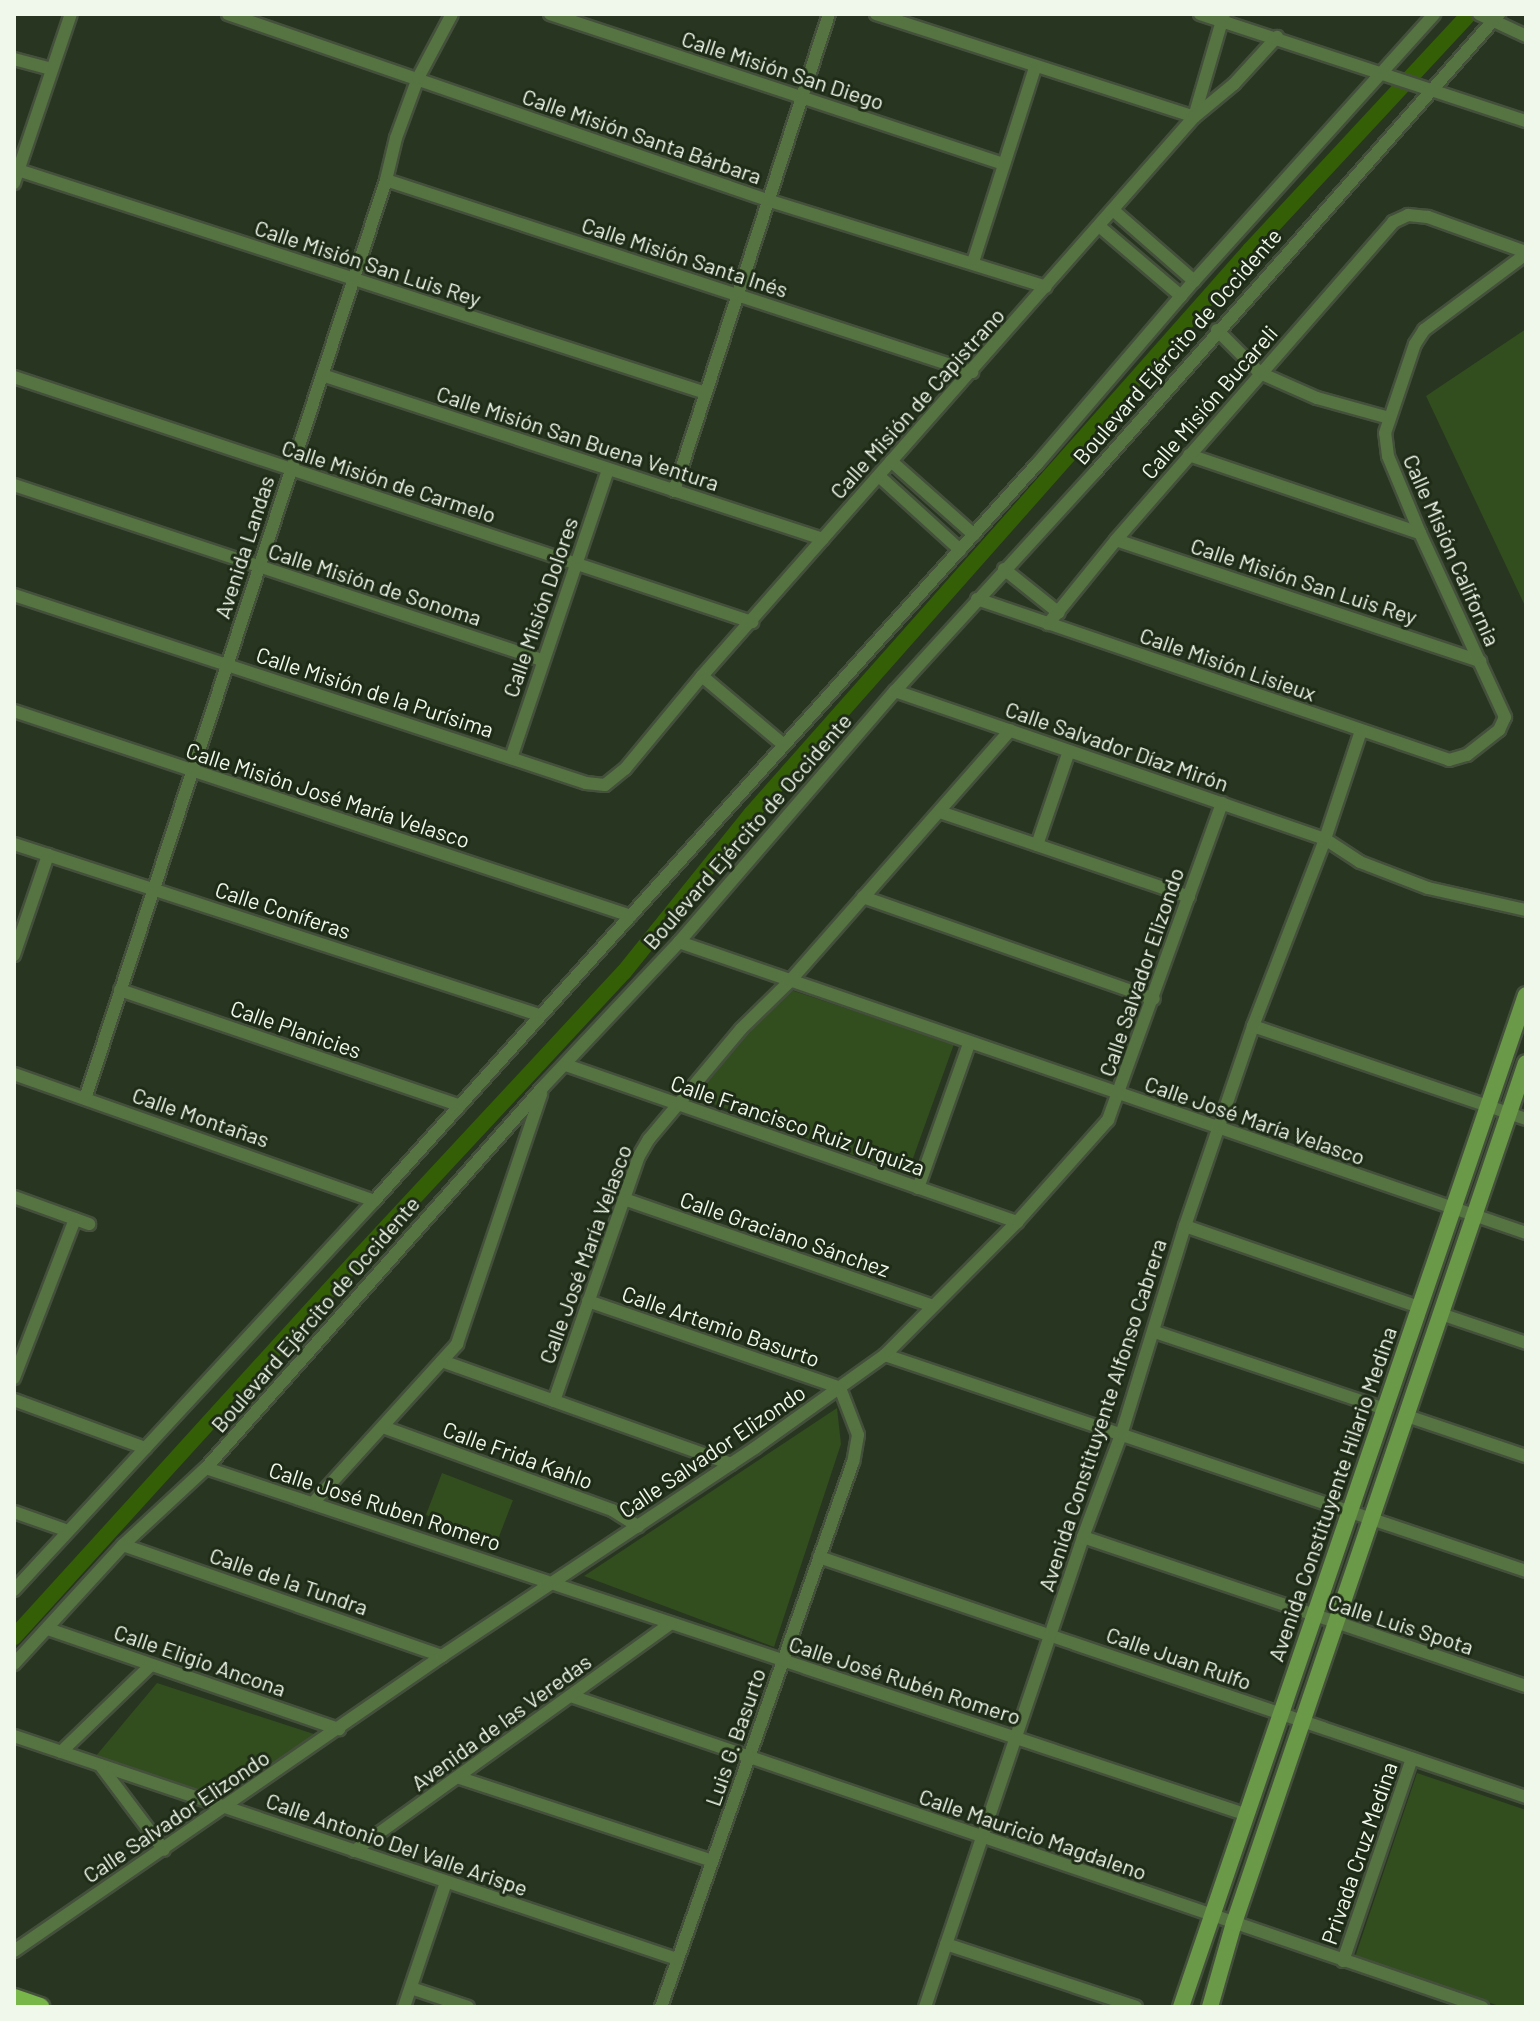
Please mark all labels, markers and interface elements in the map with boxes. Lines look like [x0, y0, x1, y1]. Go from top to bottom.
street label: Calle Misión San Diego [678, 25, 888, 115]
street label: Calle Misión Santa Bárbara [519, 83, 765, 189]
street label: Calle Misión Santa Inés [579, 211, 791, 303]
street label: Calle Misión San Luis Rey [251, 214, 485, 312]
street label: Boulevard Ejército de Occidente [1067, 222, 1287, 470]
street label: Calle Misión de Capistrano [824, 302, 1010, 504]
street label: Calle Misión Bucareli [1135, 320, 1283, 484]
street label: Calle Misión San Buena Ventura [433, 380, 723, 496]
street label: Calle Misión de Carmelo [279, 434, 499, 528]
street label: Calle Misión California [1398, 450, 1506, 650]
street label: Avenida Landas [208, 472, 280, 622]
street label: Calle Misión Dolores [497, 513, 583, 701]
street label: Calle Misión San Luis Rey [1187, 532, 1421, 630]
street label: Calle Misión de Sonoma [265, 537, 485, 631]
street label: Calle Misión Lisieux [1136, 621, 1320, 707]
street label: Calle Misión de la Purísima [253, 641, 497, 743]
street label: Calle Salvador Díaz Mirón [1002, 695, 1232, 797]
street label: Boulevard Ejército de Occidente [637, 707, 857, 955]
street label: Calle Misión José María Velasco [183, 737, 473, 853]
street label: Calle Salvador Elizondo [1093, 864, 1189, 1080]
street label: Calle Coníferas [212, 876, 354, 944]
street label: Calle Planicies [227, 994, 365, 1064]
street label: Calle Francisco Ruiz Urquiza [668, 1069, 928, 1181]
street label: Calle José María Velasco [1141, 1070, 1369, 1170]
street label: Calle Montañas [129, 1081, 273, 1153]
street label: Calle José María Velasco [533, 1141, 637, 1367]
street label: Calle Graciano Sánchez [677, 1186, 893, 1282]
street label: Boulevard Ejército de Occidente [205, 1190, 425, 1438]
street label: Avenida Constituyente Alfonso Cabrera [1032, 1235, 1172, 1595]
street label: Calle Artemio Basurto [619, 1280, 823, 1372]
street label: Avenida Constituyente Hilario Medina [1262, 1323, 1402, 1665]
street label: Calle Salvador Elizondo [614, 1379, 810, 1523]
street label: Calle Frida Kahlo [439, 1416, 597, 1494]
street label: Calle José Ruben Romero [266, 1456, 504, 1556]
street label: Calle de la Tundra [206, 1542, 372, 1620]
street label: Calle Luis Spota [1325, 1588, 1477, 1660]
street label: Calle Eligio Ancona [111, 1618, 289, 1702]
street label: Calle Juan Rulfo [1103, 1621, 1255, 1695]
street label: Calle José Rubén Romero [786, 1630, 1024, 1730]
street label: Avenida de las Veredas [406, 1648, 596, 1796]
street label: Luis G. Basurto [699, 1665, 771, 1809]
street label: Calle Salvador Elizondo [78, 1744, 274, 1888]
street label: Privada Cruz Medina [1315, 1758, 1403, 1948]
street label: Calle Mauricio Magdaleno [916, 1783, 1150, 1885]
street label: Calle Antonio Del Valle Arispe [263, 1787, 531, 1901]

